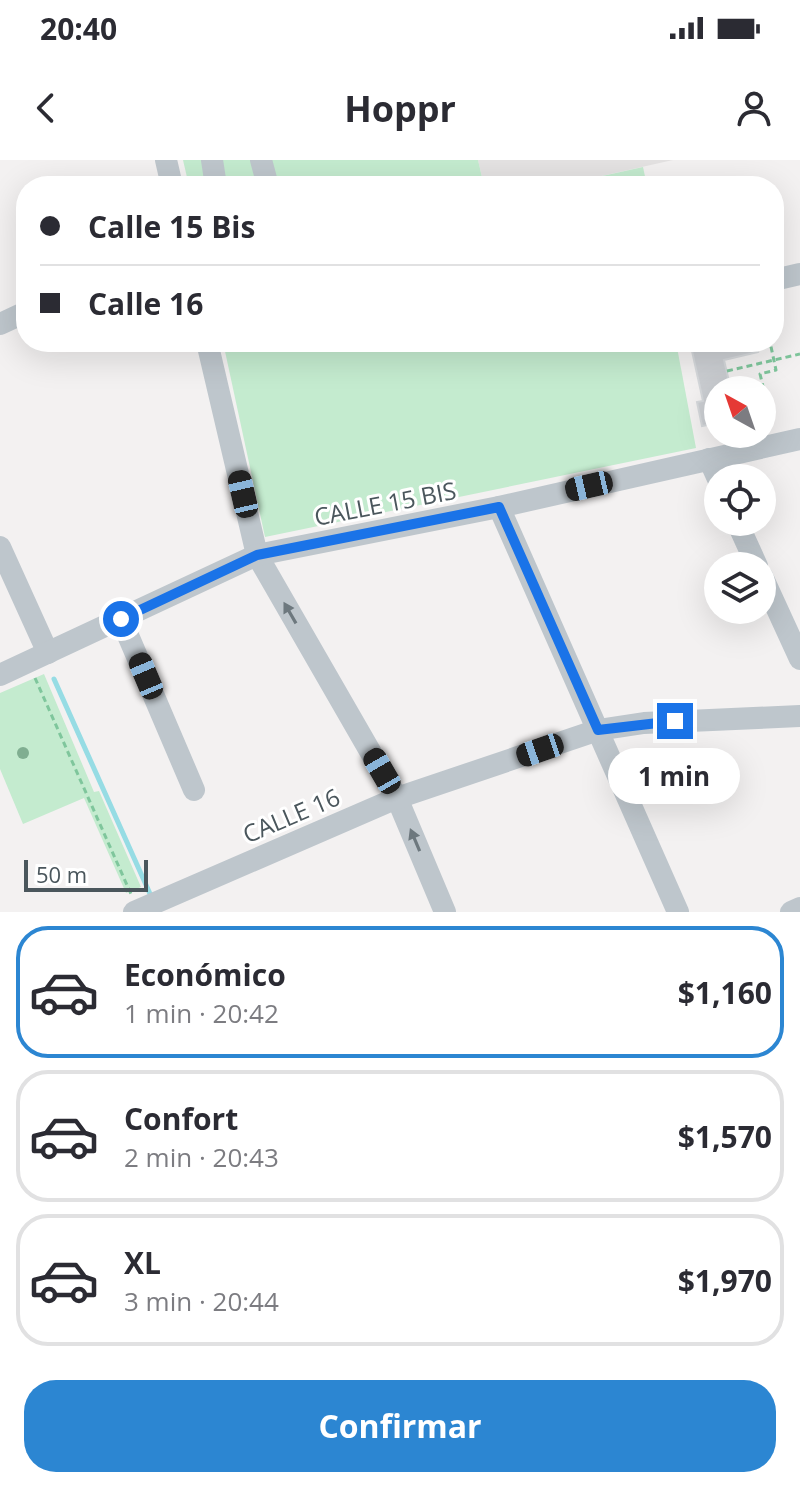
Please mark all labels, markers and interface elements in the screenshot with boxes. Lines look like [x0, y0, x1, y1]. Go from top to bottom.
text: 20:40 [40, 8, 117, 49]
text: Hoppr [344, 84, 456, 133]
icon: back [24, 86, 68, 130]
icon: person [732, 86, 776, 130]
text: Calle 15 Bis [88, 206, 255, 247]
text: Calle 16 [88, 283, 203, 324]
north arrow [704, 376, 776, 448]
map controls [704, 376, 776, 624]
button: locate [704, 464, 776, 536]
car [226, 468, 260, 520]
car [563, 469, 615, 503]
street label: CALLE 15 BIS [311, 473, 459, 533]
button: layers [704, 552, 776, 624]
route start [103, 601, 139, 637]
one-way arrow [283, 601, 297, 624]
car [126, 649, 166, 703]
route end [657, 703, 693, 739]
car [513, 731, 567, 769]
car [360, 744, 404, 798]
callout: 1 min [609, 749, 741, 805]
text: 1 min [638, 758, 710, 794]
street label: CALLE 16 [237, 780, 345, 850]
one-way arrow [409, 828, 422, 852]
scale bar [24, 856, 148, 892]
text: 50 m [36, 859, 87, 889]
text: Económico [124, 954, 286, 995]
icon: car [28, 956, 100, 1028]
text: $1,160 [678, 972, 772, 1013]
text: 1 min · 20:42 [124, 995, 279, 1031]
text: Confort [124, 1098, 238, 1139]
icon: car [28, 1100, 100, 1172]
text: $1,570 [678, 1116, 772, 1157]
text: 2 min · 20:43 [124, 1139, 279, 1175]
text: XL [124, 1242, 161, 1283]
icon: car [28, 1244, 100, 1316]
text: $1,970 [678, 1260, 772, 1301]
text: 3 min · 20:44 [124, 1283, 279, 1319]
button: Confirmar [24, 1380, 776, 1472]

